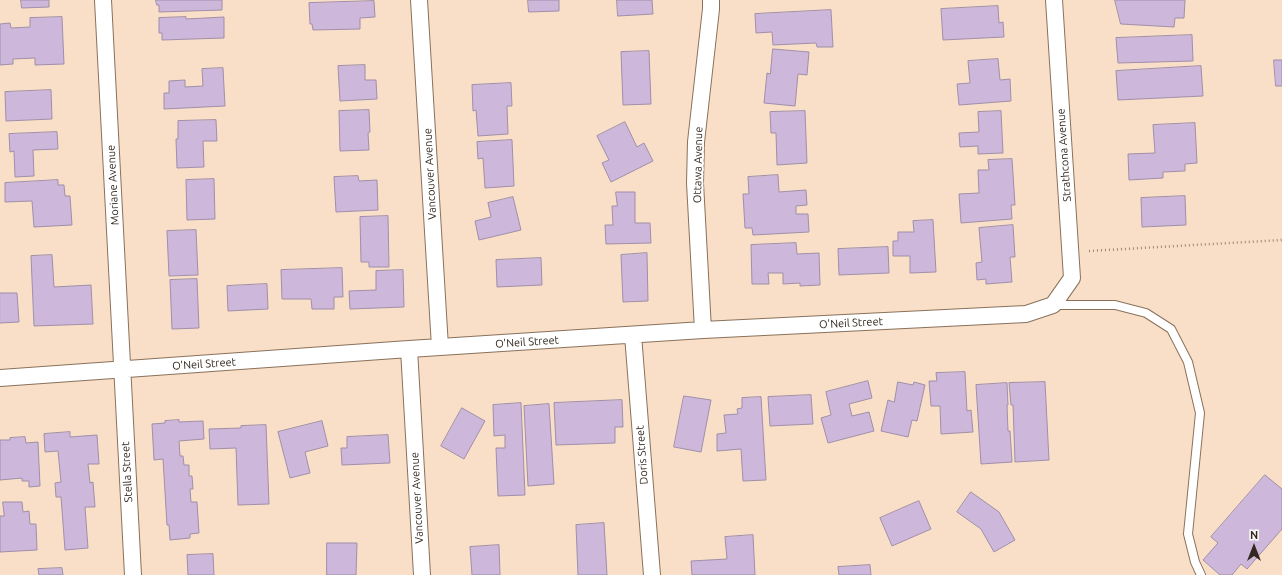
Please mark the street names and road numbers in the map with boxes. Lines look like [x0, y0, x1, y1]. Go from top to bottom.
street label: Strathcona Avenue [1054, 108, 1074, 202]
street label: Ottawa Avenue [691, 127, 705, 203]
street label: Vancouver Avenue [421, 128, 439, 220]
street label: Moriane Avenue [104, 144, 122, 226]
street label: O'Neil Street [819, 315, 883, 331]
street label: O'Neil Street [495, 333, 559, 351]
street label: O'Neil Street [172, 355, 236, 373]
street label: Doris Street [633, 425, 651, 485]
street label: Stella Street [119, 441, 135, 503]
street label: Vancouver Avenue [408, 452, 426, 544]

